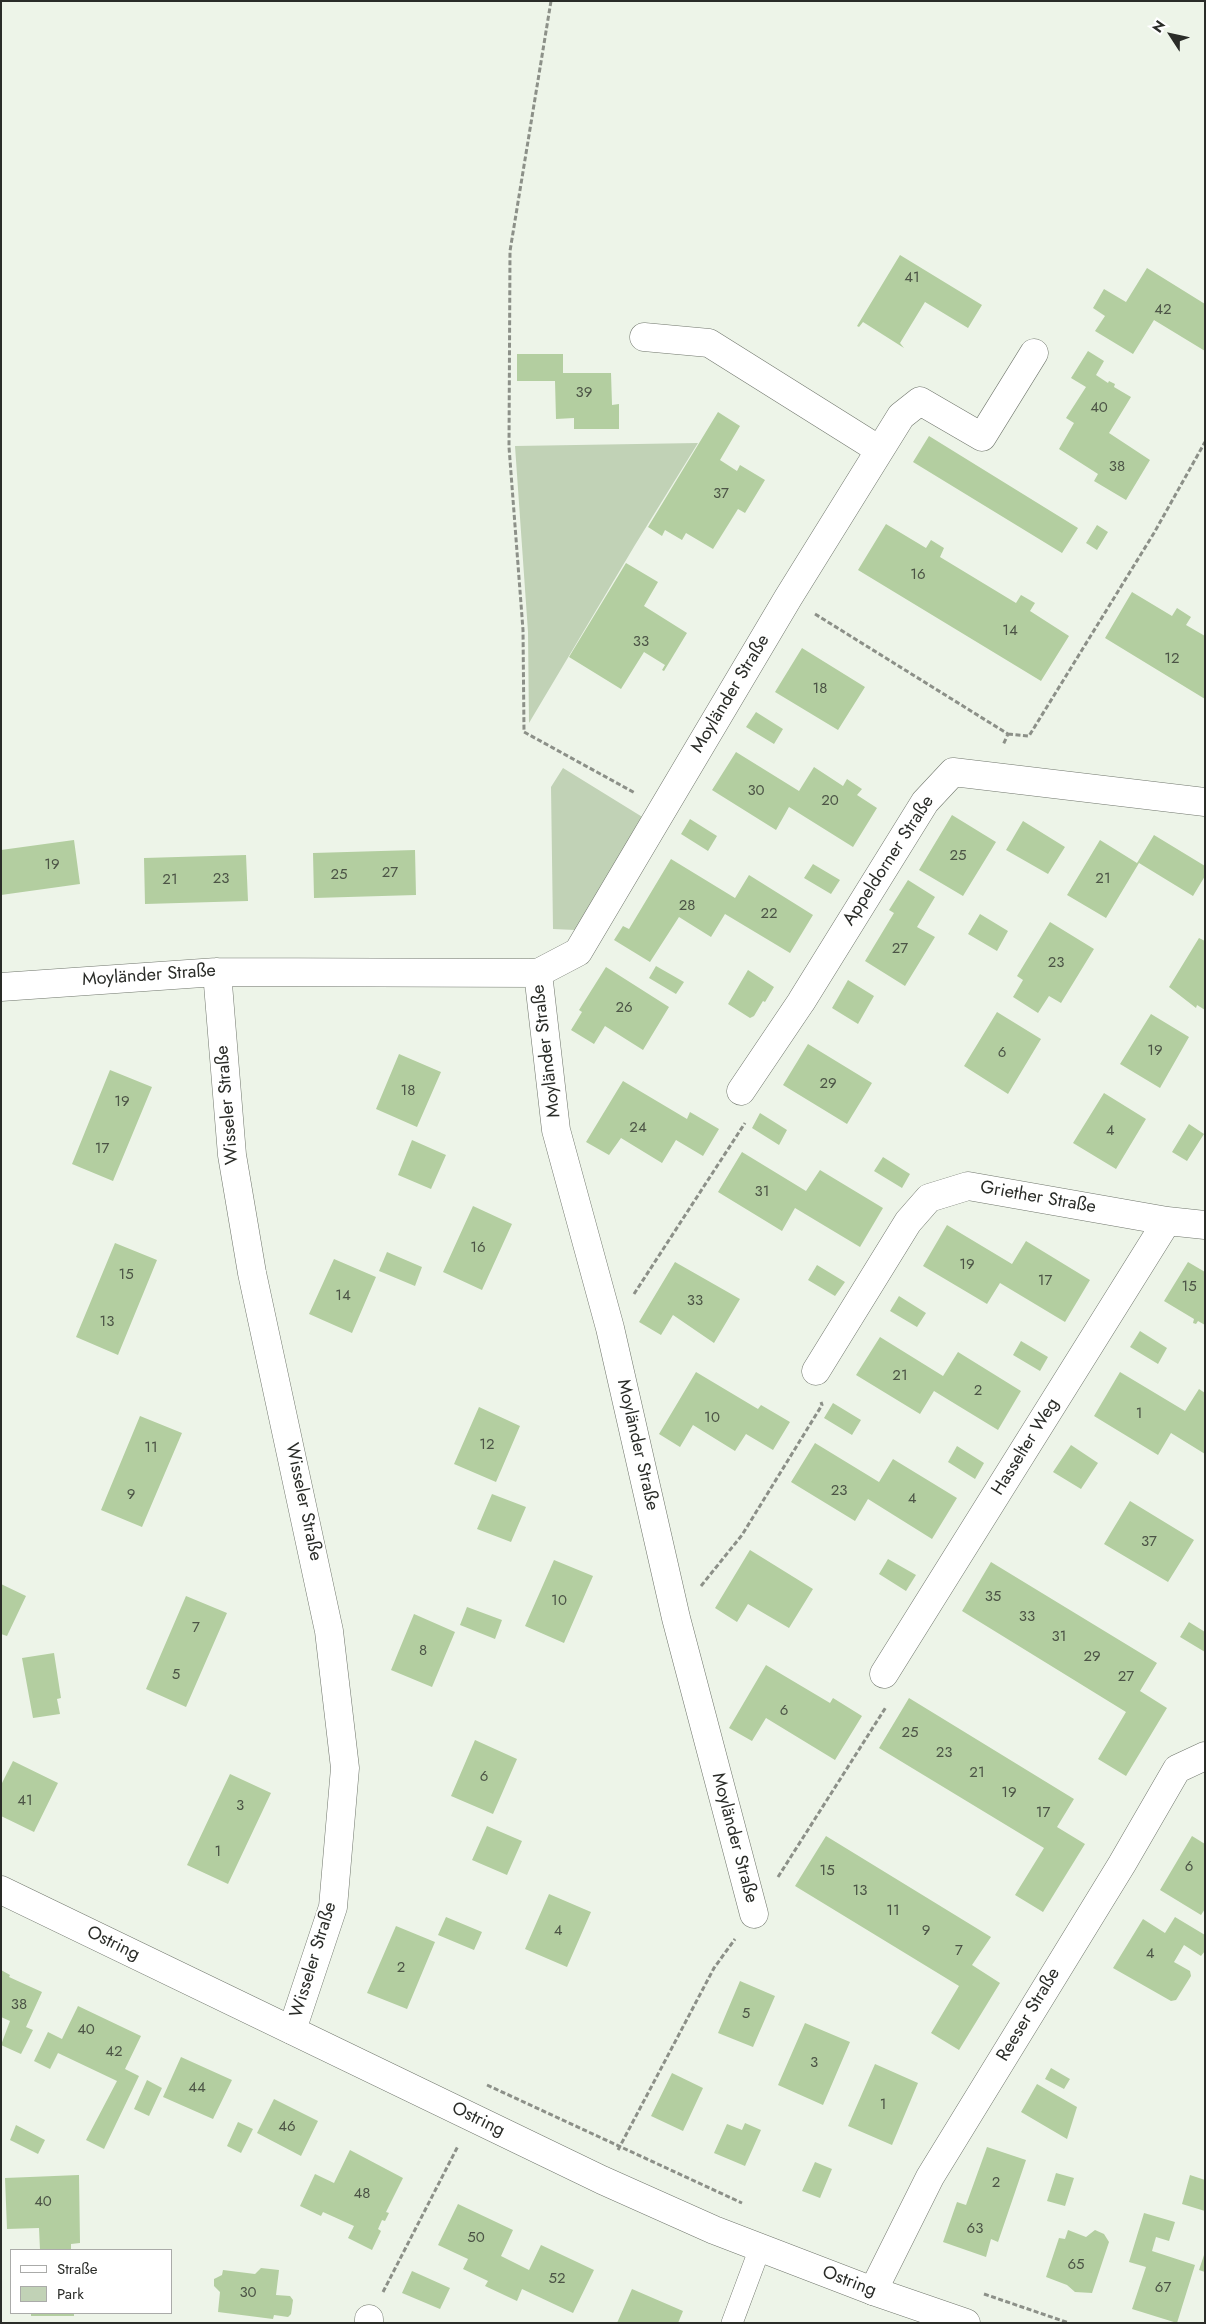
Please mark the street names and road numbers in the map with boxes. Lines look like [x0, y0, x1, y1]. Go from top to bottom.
street label: Moyländer Straße [687, 631, 775, 757]
street label: Appeldorner Straße [839, 792, 939, 930]
street label: Moyländer Straße [81, 961, 217, 991]
street label: Moyländer Straße [528, 983, 566, 1119]
street label: Wisseler Straße [212, 1044, 244, 1166]
street label: Griether Straße [978, 1177, 1098, 1219]
street label: Moyländer Straße [611, 1377, 663, 1513]
street label: Hasselter Weg [988, 1394, 1064, 1500]
street label: Wisseler Straße [280, 1441, 326, 1563]
street label: Moyländer Straße [706, 1771, 762, 1905]
street label: Wisseler Straße [286, 1900, 342, 2020]
street label: Ostring [83, 1922, 143, 1966]
street label: Reeser Straße [993, 1964, 1065, 2066]
street label: Ostring [448, 2098, 508, 2142]
street label: Ostring [819, 2262, 879, 2302]

